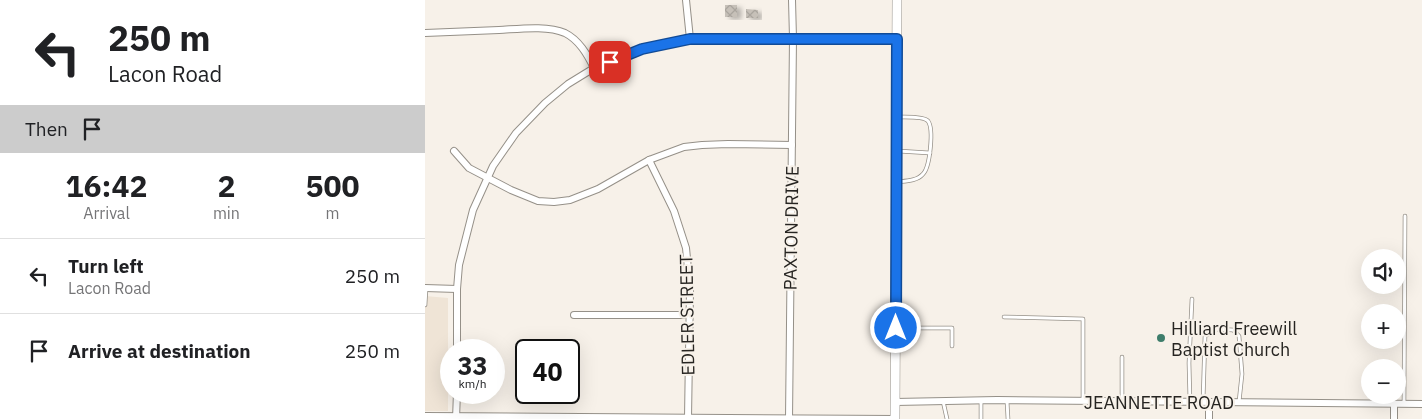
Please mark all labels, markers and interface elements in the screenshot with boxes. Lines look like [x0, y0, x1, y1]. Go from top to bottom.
text: 250 m [108, 15, 211, 61]
icon: left [25, 20, 90, 85]
pin [589, 41, 631, 83]
icon: arrive [596, 48, 624, 76]
text: Lacon Road [108, 59, 222, 88]
icon: arrive [78, 115, 106, 143]
text: Then [25, 117, 68, 141]
street label: PAXTON DRIVE [778, 165, 804, 291]
text: 16:42 [66, 166, 147, 205]
text: 2 [217, 166, 235, 205]
text: 500 [305, 166, 359, 205]
text: Arrival [83, 203, 130, 223]
text: min [213, 203, 240, 223]
text: m [325, 203, 339, 223]
map controls [1361, 249, 1406, 404]
button: sound [1361, 249, 1406, 294]
text: Turn left [68, 254, 144, 278]
street label: EDLER STREET [674, 254, 700, 376]
icon: left [25, 262, 53, 290]
text: 250 m [345, 264, 400, 288]
text: Lacon Road [68, 278, 151, 298]
position arrow [869, 301, 921, 353]
button: + [1361, 304, 1406, 349]
place label: Hilliard Freewill Baptist Church [1171, 317, 1297, 361]
marker: Hilliard Freewill Baptist Church [1155, 332, 1167, 344]
icon: arrive [25, 337, 53, 365]
text: Arrive at destination [68, 339, 251, 363]
text: 250 m [345, 339, 400, 363]
speed limit sign: 40 [515, 339, 580, 404]
text: 33 [457, 349, 488, 382]
button: − [1361, 359, 1406, 404]
text: km/h [458, 376, 487, 391]
street label: JEANNETTE ROAD [1084, 391, 1234, 414]

